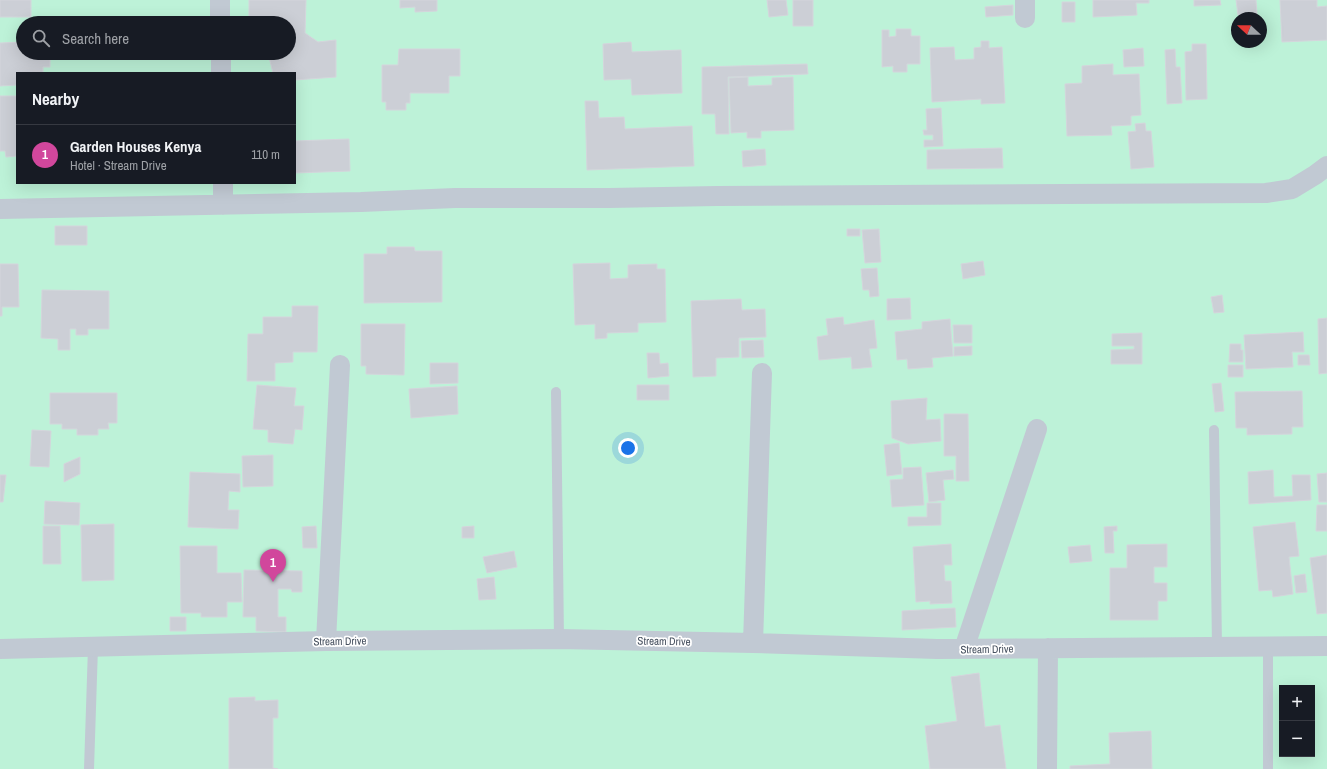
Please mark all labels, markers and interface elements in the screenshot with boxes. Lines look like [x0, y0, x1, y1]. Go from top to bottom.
north arrow [1231, 12, 1267, 48]
search box [16, 16, 296, 60]
icon: search [30, 27, 52, 49]
text: Search here [62, 28, 129, 49]
text: Nearby [32, 87, 79, 110]
text: Garden Houses Kenya [70, 136, 201, 157]
text: 1 [42, 146, 48, 163]
text: 110 m [251, 146, 280, 163]
text: Hotel · Stream Drive [70, 157, 167, 174]
your location [618, 438, 638, 458]
pin: 1 [260, 549, 286, 582]
street label: Stream Drive [313, 634, 367, 648]
street label: Stream Drive [637, 634, 691, 648]
street label: Stream Drive [960, 642, 1014, 656]
map controls [1279, 685, 1315, 757]
button: + [1279, 685, 1315, 721]
button: − [1279, 721, 1315, 757]

